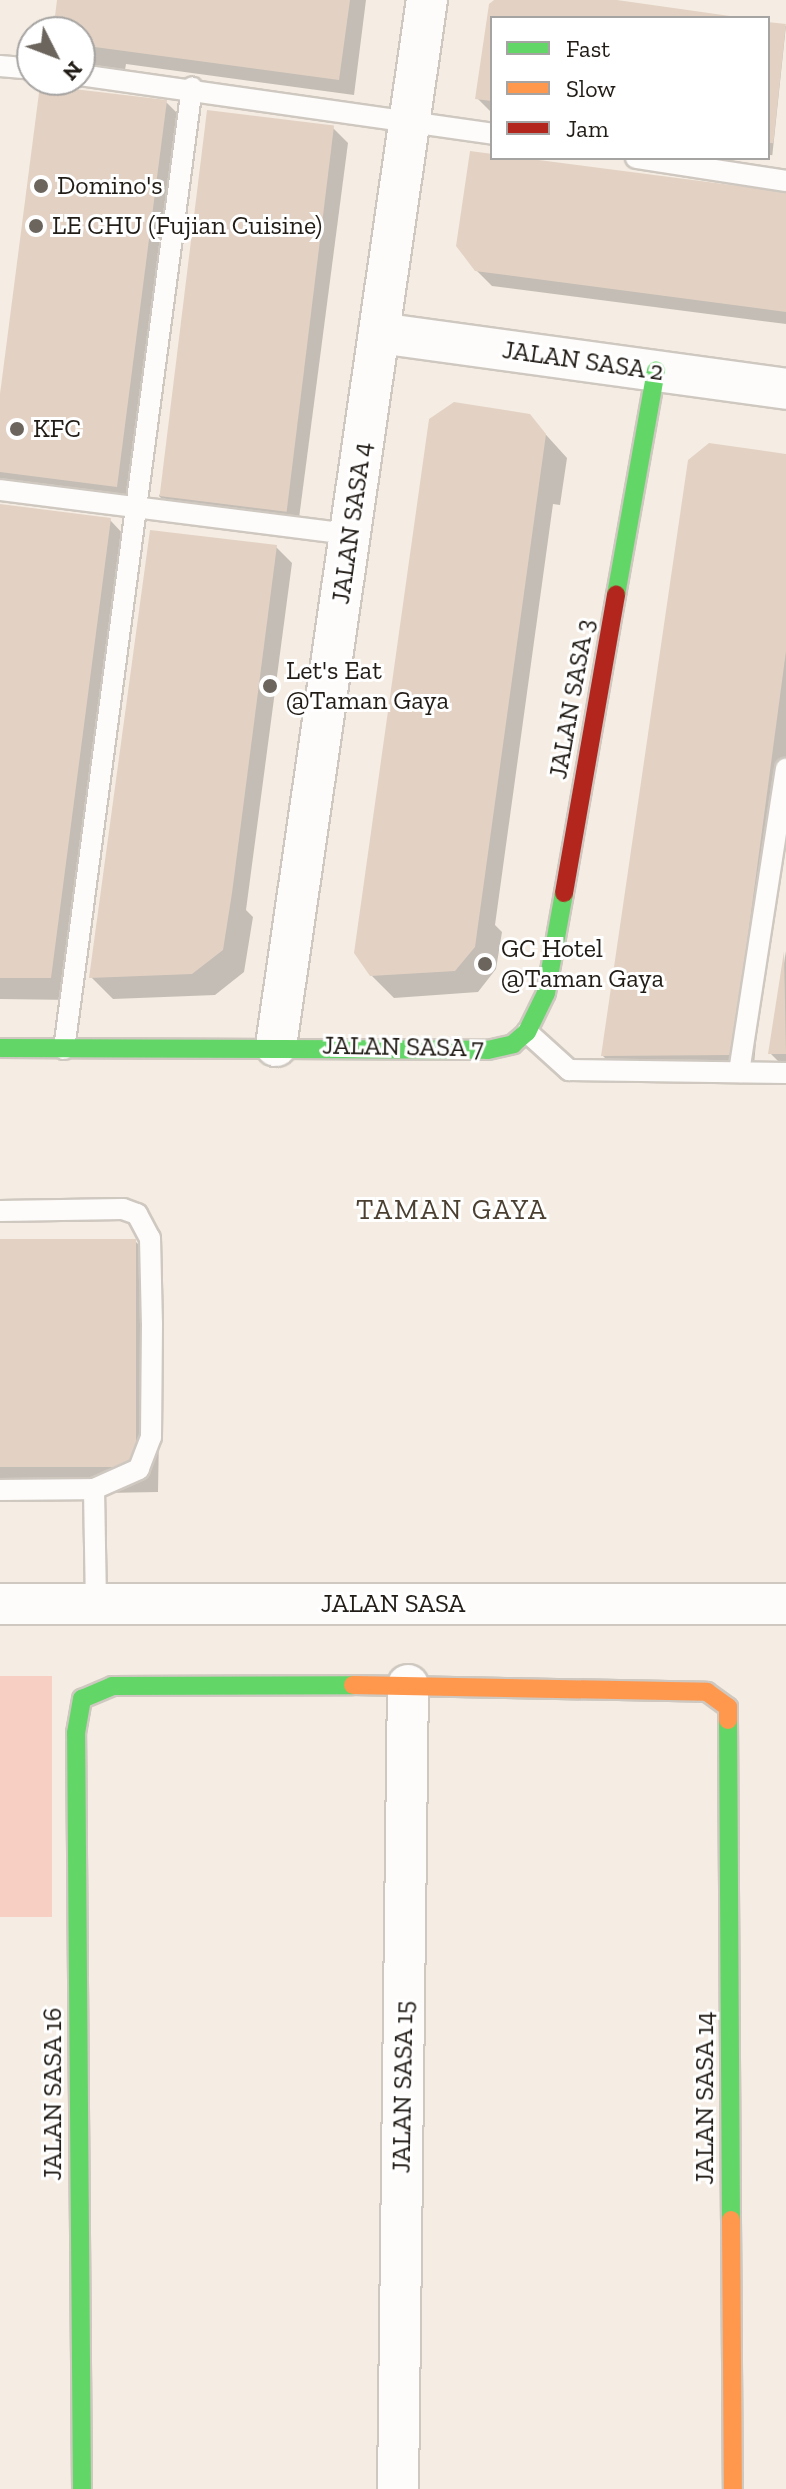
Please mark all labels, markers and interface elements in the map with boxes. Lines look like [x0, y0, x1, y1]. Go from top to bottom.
north arrow [16, 16, 96, 96]
legend [490, 16, 770, 160]
text: Fast [566, 34, 610, 63]
text: N [57, 56, 88, 86]
text: Slow [566, 74, 616, 103]
text: Jam [566, 114, 609, 143]
place label: Domino's [57, 170, 163, 202]
marker: Domino's [32, 177, 50, 195]
place label: LE CHU (Fujian Cuisine) [52, 210, 322, 242]
marker: LE CHU (Fujian Cuisine) [27, 217, 45, 235]
street label: JALAN SASA 2 [500, 334, 666, 388]
place label: KFC [33, 413, 81, 445]
marker: KFC [8, 420, 26, 438]
street label: JALAN SASA 4 [325, 440, 379, 606]
street label: JALAN SASA 3 [542, 616, 602, 782]
place label: Let's Eat @Taman Gaya [286, 655, 449, 716]
marker: Let's Eat @Taman Gaya [261, 677, 279, 695]
place label: GC Hotel @Taman Gaya [501, 933, 664, 994]
marker: GC Hotel @Taman Gaya [476, 955, 494, 973]
street label: JALAN SASA 7 [322, 1030, 484, 1064]
district label: TAMAN GAYA [356, 1193, 548, 1227]
street label: JALAN SASA [321, 1588, 465, 1620]
street label: JALAN SASA 15 [386, 2000, 420, 2174]
street label: JALAN SASA 16 [37, 2007, 69, 2181]
street label: JALAN SASA 14 [689, 2011, 721, 2185]

